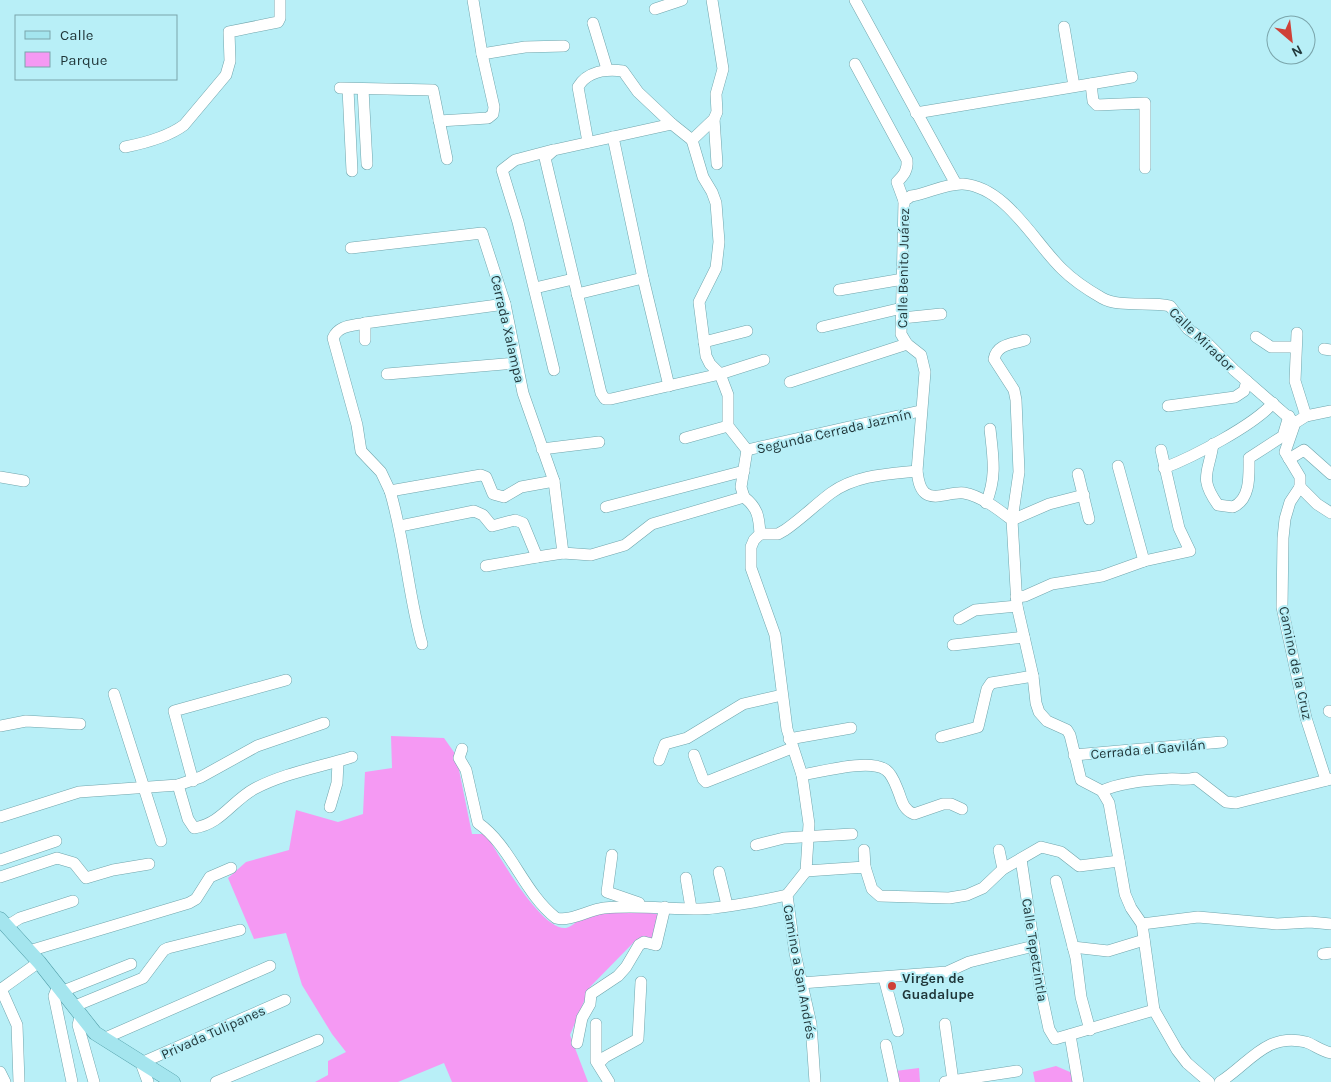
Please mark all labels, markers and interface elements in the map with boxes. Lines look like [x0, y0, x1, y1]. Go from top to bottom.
legend [15, 15, 178, 80]
north arrow [1266, 15, 1316, 65]
text: Calle [60, 26, 94, 44]
text: N [1288, 41, 1305, 61]
text: Parque [60, 51, 108, 69]
street label: Calle Benito Juárez [894, 208, 913, 328]
street label: Cerrada Xalampa [487, 273, 528, 385]
street label: Calle Mirador [1165, 304, 1239, 375]
street label: Segunda Cerrada Jazmín [755, 405, 913, 458]
street label: Camino de la Cruz [1275, 605, 1316, 721]
street label: Cerrada el Gavilán [1090, 736, 1206, 763]
street label: Calle Tepetzintla [1018, 897, 1051, 1003]
street label: Camino a San Andrés [779, 903, 820, 1041]
place label: Virgen de Guadalupe [902, 970, 974, 1003]
marker: Virgen de Guadalupe [886, 980, 898, 992]
street label: Privada Tulipanes [158, 1002, 268, 1063]

